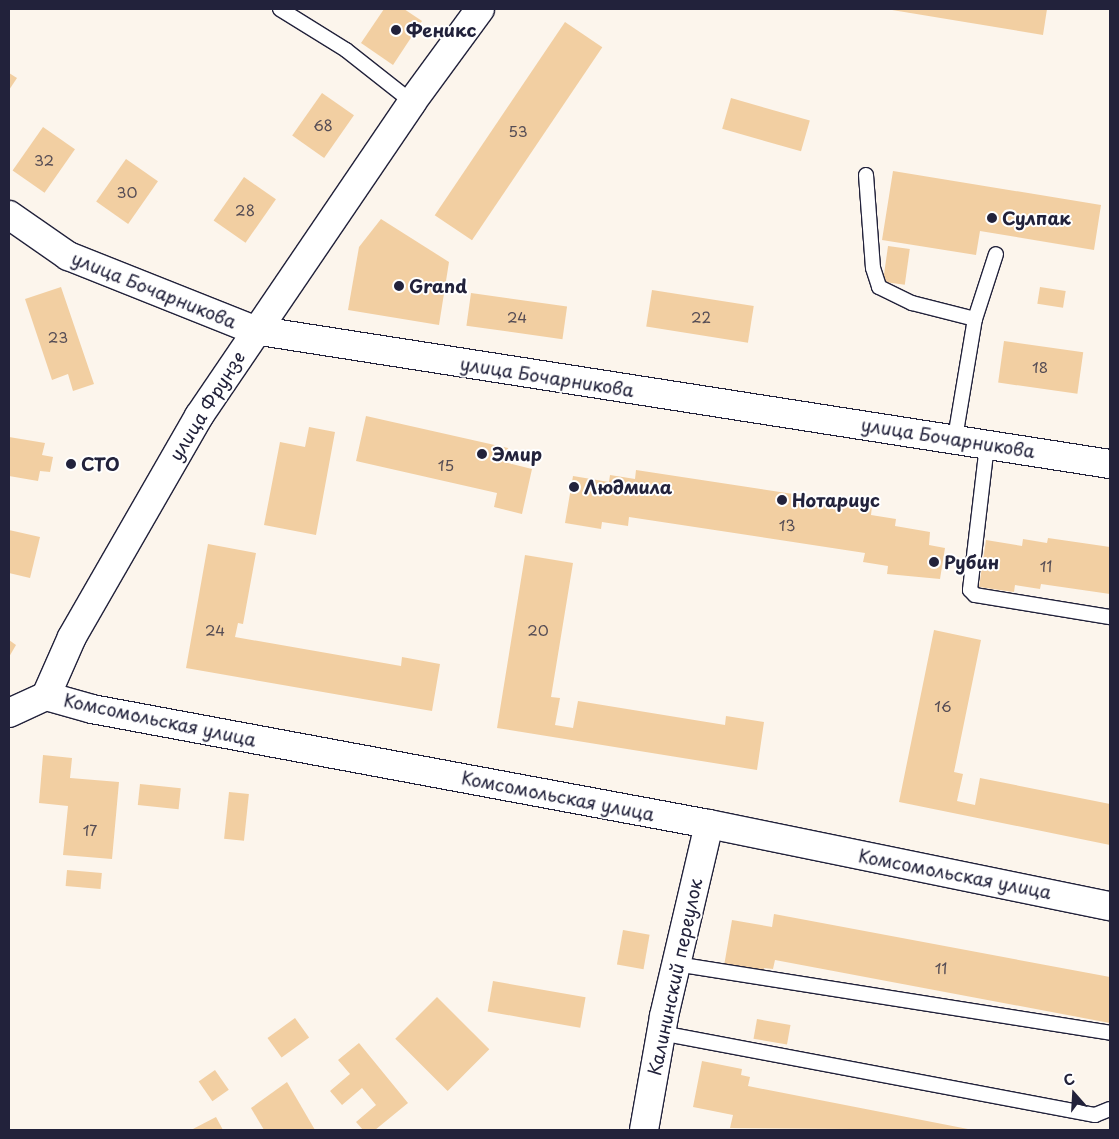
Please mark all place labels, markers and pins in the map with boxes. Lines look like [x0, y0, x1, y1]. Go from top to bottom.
place label: Феникс [406, 19, 476, 41]
marker: Феникс [390, 24, 402, 36]
place label: Сулпак [1002, 207, 1071, 229]
marker: Сулпак [986, 212, 998, 224]
place label: Grand [409, 275, 467, 297]
marker: Grand [393, 280, 405, 292]
place label: Эмир [492, 443, 542, 465]
marker: Эмир [476, 448, 488, 460]
place label: СТО [81, 453, 120, 475]
marker: СТО [65, 458, 77, 470]
place label: Людмила [584, 476, 672, 498]
marker: Людмила [568, 481, 580, 493]
place label: Нотариус [792, 489, 880, 511]
marker: Нотариус [776, 494, 788, 506]
place label: Рубин [944, 551, 999, 573]
marker: Рубин [928, 556, 940, 568]

